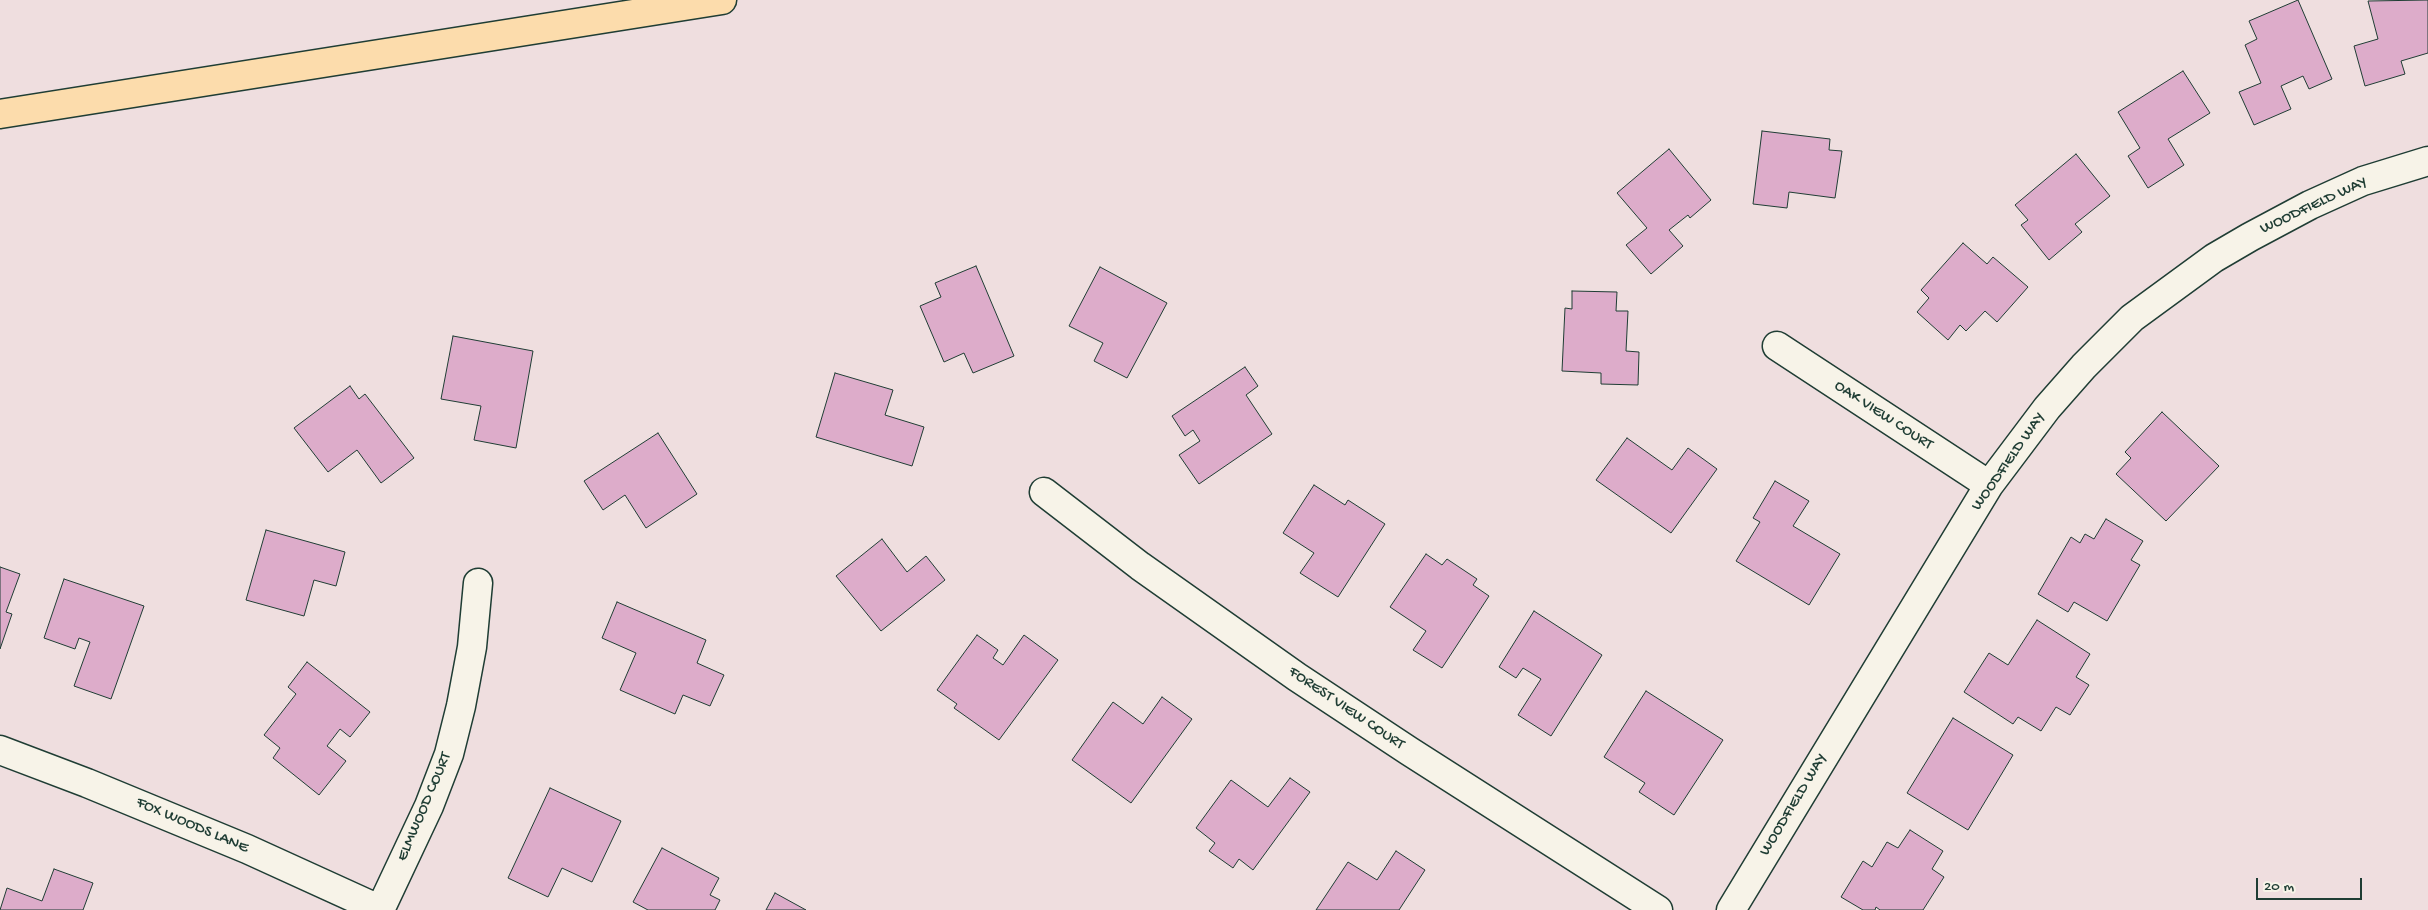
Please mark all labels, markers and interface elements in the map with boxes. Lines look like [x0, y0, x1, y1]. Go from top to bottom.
street label: WOODFIELD WAY [2257, 173, 2371, 239]
street label: OAK VIEW COURT [1830, 377, 1936, 455]
street label: WOODFIELD WAY [1968, 409, 2050, 515]
street label: FOREST VIEW COURT [1284, 663, 1408, 755]
street label: ELMWOOD COURT [393, 750, 457, 864]
street label: WOODFIELD WAY [1756, 750, 1832, 860]
street label: FOX WOODS LANE [133, 794, 251, 858]
scale bar [2258, 868, 2364, 900]
text: 20 m [2264, 878, 2294, 896]

